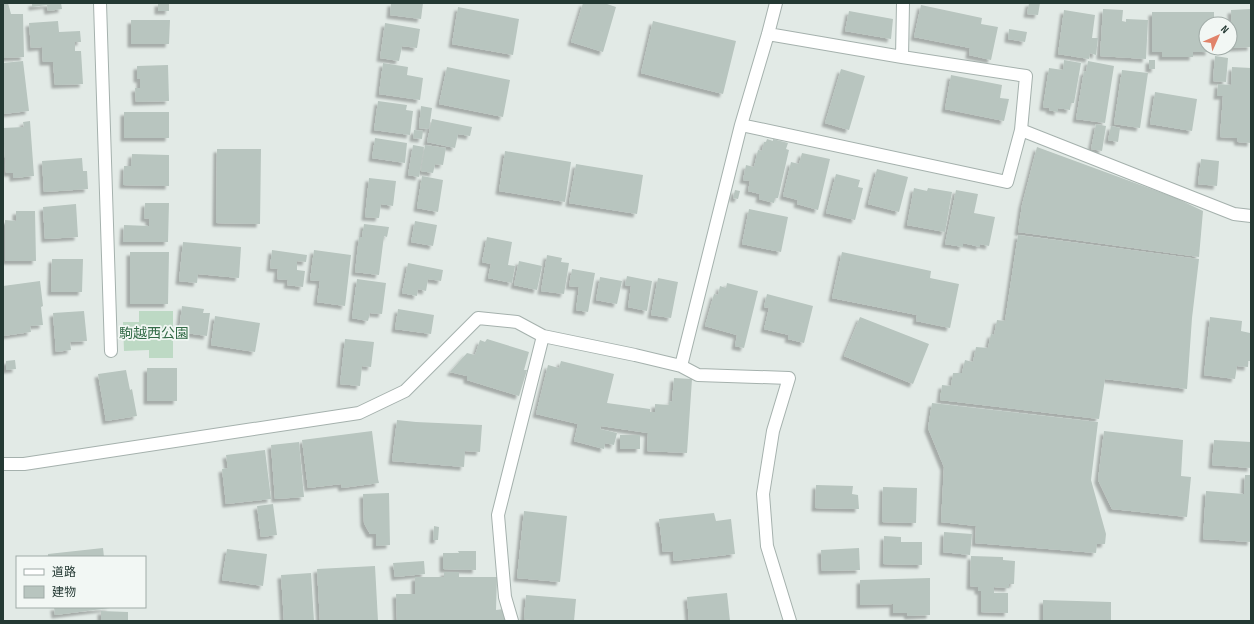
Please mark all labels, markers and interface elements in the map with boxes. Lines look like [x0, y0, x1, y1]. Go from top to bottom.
north arrow [1198, 16, 1238, 56]
text: N [1218, 23, 1231, 36]
park label: 駒越西公園 [119, 325, 189, 342]
legend [16, 556, 146, 608]
text: 道路 [52, 565, 76, 580]
text: 建物 [52, 585, 76, 600]

